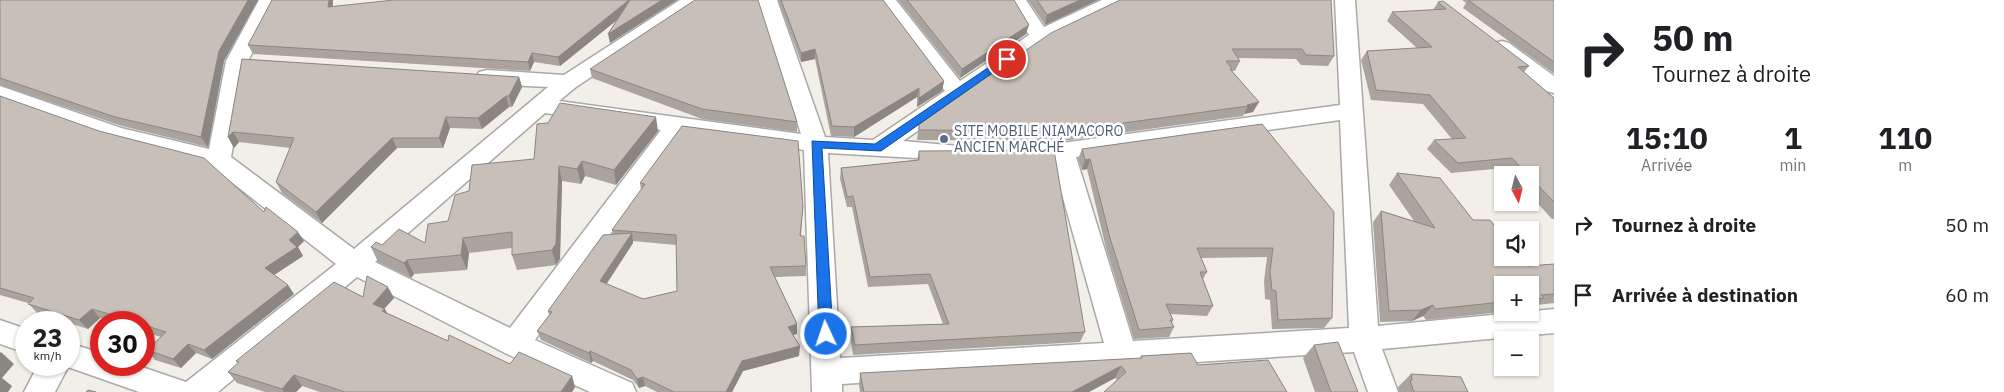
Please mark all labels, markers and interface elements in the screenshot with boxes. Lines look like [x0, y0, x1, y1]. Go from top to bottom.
text: 50 m [1652, 15, 1734, 61]
icon: right [1569, 20, 1634, 85]
pin [986, 38, 1028, 80]
icon: arrive [993, 45, 1021, 73]
text: Tournez à droite [1652, 59, 1811, 88]
text: 15:10 [1626, 118, 1708, 157]
text: 1 [1784, 118, 1802, 157]
text: 110 [1878, 118, 1932, 157]
place label: SITE MOBILE NIAMACORO ANCIEN MARCHÉ [954, 122, 1123, 156]
marker: SITE MOBILE NIAMACORO ANCIEN MARCHÉ [938, 133, 950, 145]
text: Arrivée [1641, 155, 1692, 175]
text: min [1779, 155, 1806, 175]
text: m [1898, 155, 1912, 175]
north arrow [1494, 166, 1539, 211]
map controls [1494, 166, 1539, 376]
icon: right [1569, 211, 1597, 239]
text: Tournez à droite [1612, 213, 1756, 237]
text: 50 m [1945, 213, 1989, 237]
button: sound [1494, 221, 1539, 266]
button: + [1494, 276, 1539, 321]
icon: arrive [1569, 281, 1597, 309]
text: Arrivée à destination [1612, 283, 1798, 307]
text: 60 m [1945, 283, 1989, 307]
position arrow [799, 307, 851, 359]
speed limit sign: 30 [90, 311, 155, 376]
text: 23 [32, 321, 63, 354]
button: − [1494, 331, 1539, 376]
text: km/h [33, 348, 62, 363]

